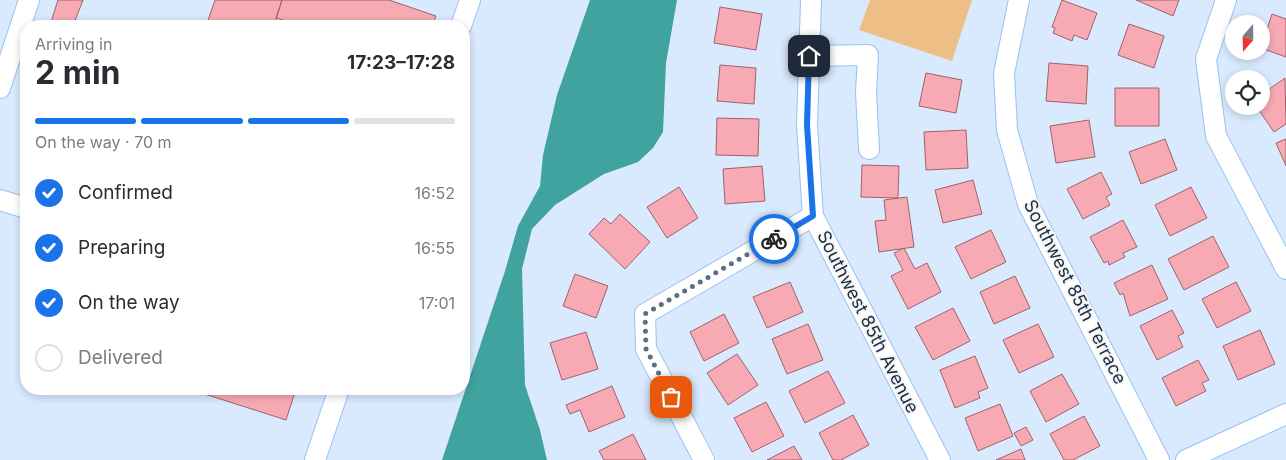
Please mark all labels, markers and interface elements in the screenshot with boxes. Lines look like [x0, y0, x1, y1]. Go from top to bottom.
north arrow [1225, 15, 1270, 60]
map controls [1225, 15, 1270, 115]
text: Arriving in [35, 34, 112, 54]
pin [788, 35, 830, 77]
icon: home [795, 42, 823, 70]
text: 17:23–17:28 [347, 51, 455, 74]
text: 2 min [35, 53, 121, 92]
button: locate [1225, 70, 1270, 115]
text: On the way · 70 m [35, 132, 172, 152]
icon: check [35, 179, 63, 207]
text: Confirmed [78, 181, 173, 204]
text: 16:52 [414, 183, 455, 203]
street label: Southwest 85th Terrace [1020, 196, 1131, 387]
courier [749, 214, 799, 264]
icon: bike [760, 225, 788, 253]
street label: Southwest 85th Avenue [813, 227, 924, 416]
icon: check [35, 234, 63, 262]
text: Preparing [78, 236, 165, 259]
text: 16:55 [415, 238, 455, 258]
icon: check [35, 289, 63, 317]
text: On the way [78, 291, 180, 314]
text: 17:01 [419, 293, 455, 313]
text: Delivered [78, 346, 163, 369]
pin [650, 376, 692, 418]
icon: bag [657, 383, 685, 411]

